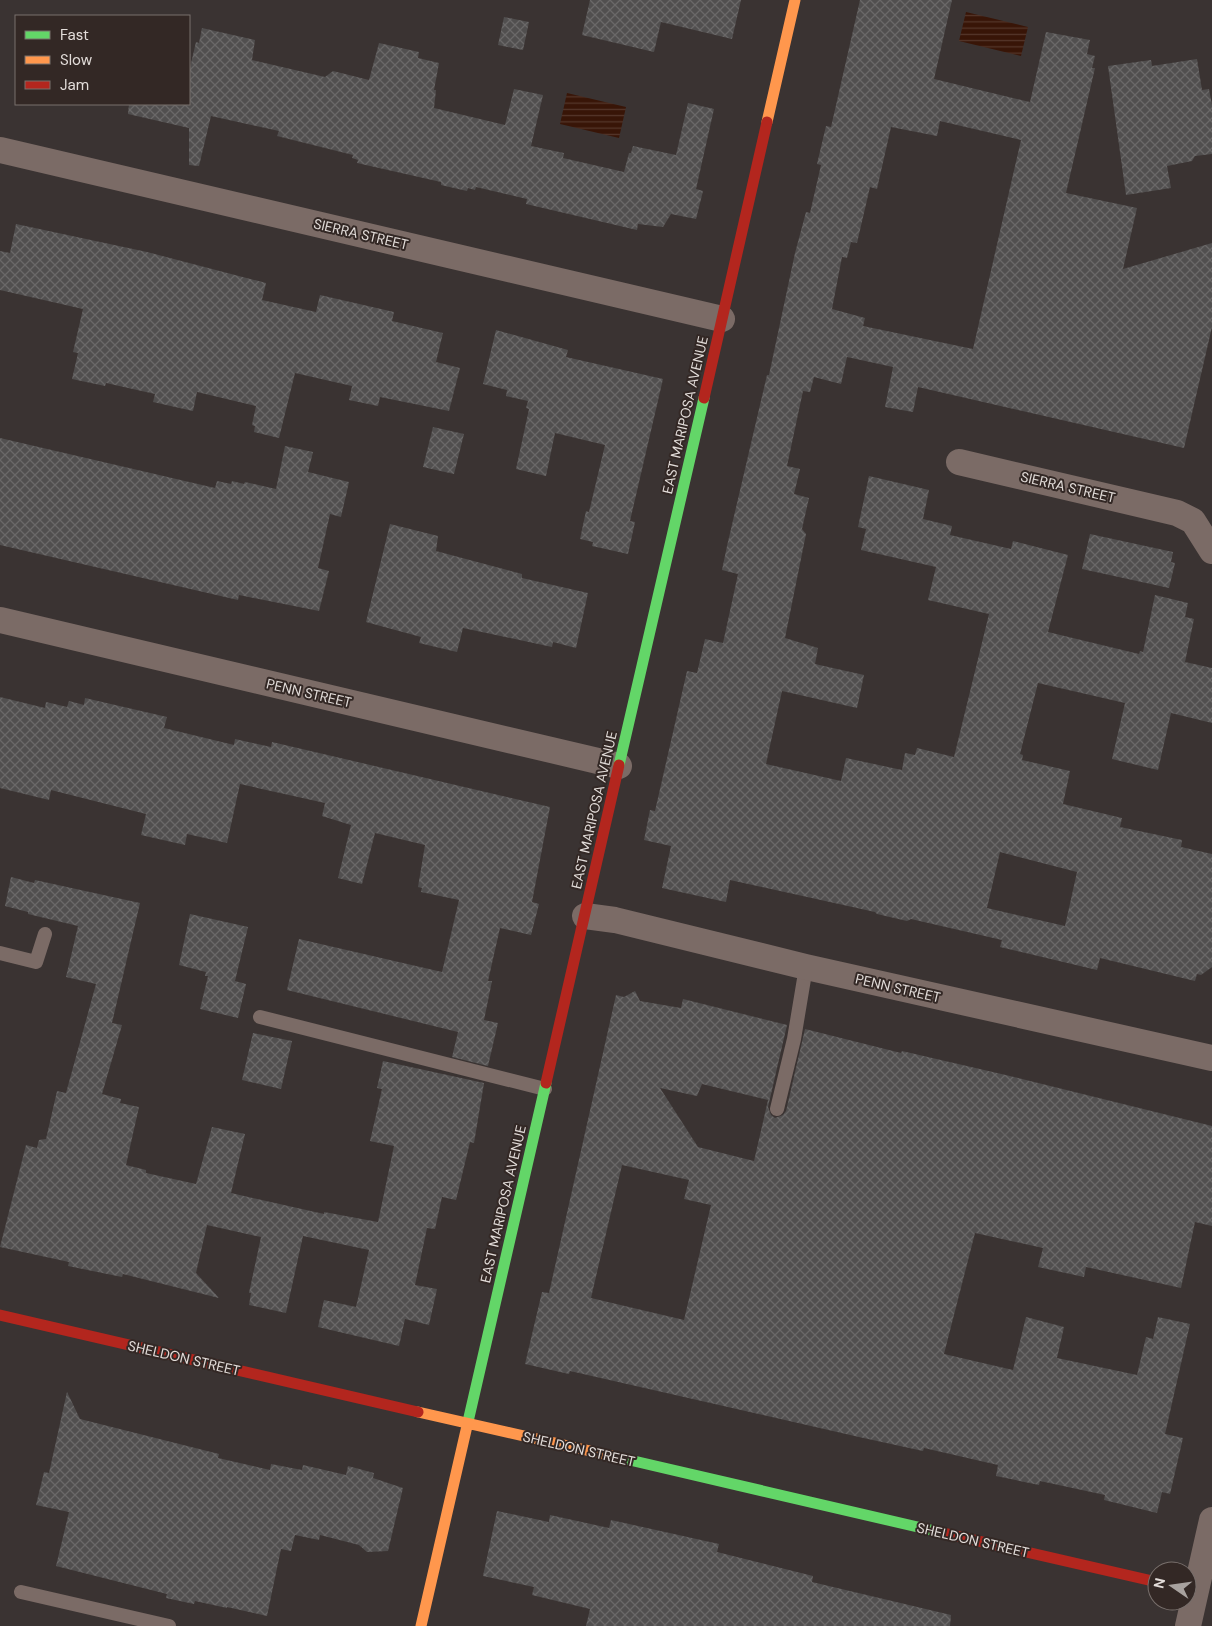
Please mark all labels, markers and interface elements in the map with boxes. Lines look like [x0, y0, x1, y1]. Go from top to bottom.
legend [15, 15, 190, 105]
text: Fast [60, 25, 89, 45]
text: Slow [60, 50, 93, 70]
text: Jam [60, 75, 89, 95]
street label: SIERRA STREET [312, 214, 410, 254]
street label: EAST MARIPOSA AVENUE [658, 334, 712, 496]
street label: SIERRA STREET [1019, 467, 1117, 507]
street label: PENN STREET [265, 674, 353, 712]
street label: EAST MARIPOSA AVENUE [567, 729, 621, 891]
street label: PENN STREET [854, 969, 942, 1007]
street label: EAST MARIPOSA AVENUE [476, 1123, 530, 1285]
street label: SHELDON STREET [126, 1336, 242, 1380]
street label: SHELDON STREET [521, 1427, 637, 1471]
street label: SHELDON STREET [915, 1518, 1031, 1562]
north arrow [1147, 1561, 1197, 1611]
text: N [1149, 1576, 1169, 1590]

